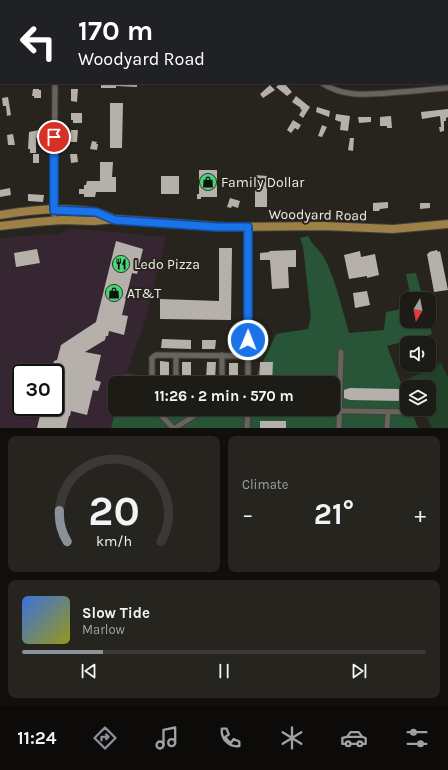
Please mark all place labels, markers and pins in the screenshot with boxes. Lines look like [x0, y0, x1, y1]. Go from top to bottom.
pin [37, 120, 71, 154]
shop icon: Family Dollar [198, 172, 218, 192]
place label: Family Dollar [221, 174, 305, 191]
restaurant icon: Ledo Pizza [111, 254, 131, 274]
place label: Ledo Pizza [134, 256, 200, 273]
shop icon: AT&T [104, 283, 124, 303]
place label: AT&T [127, 285, 161, 302]

